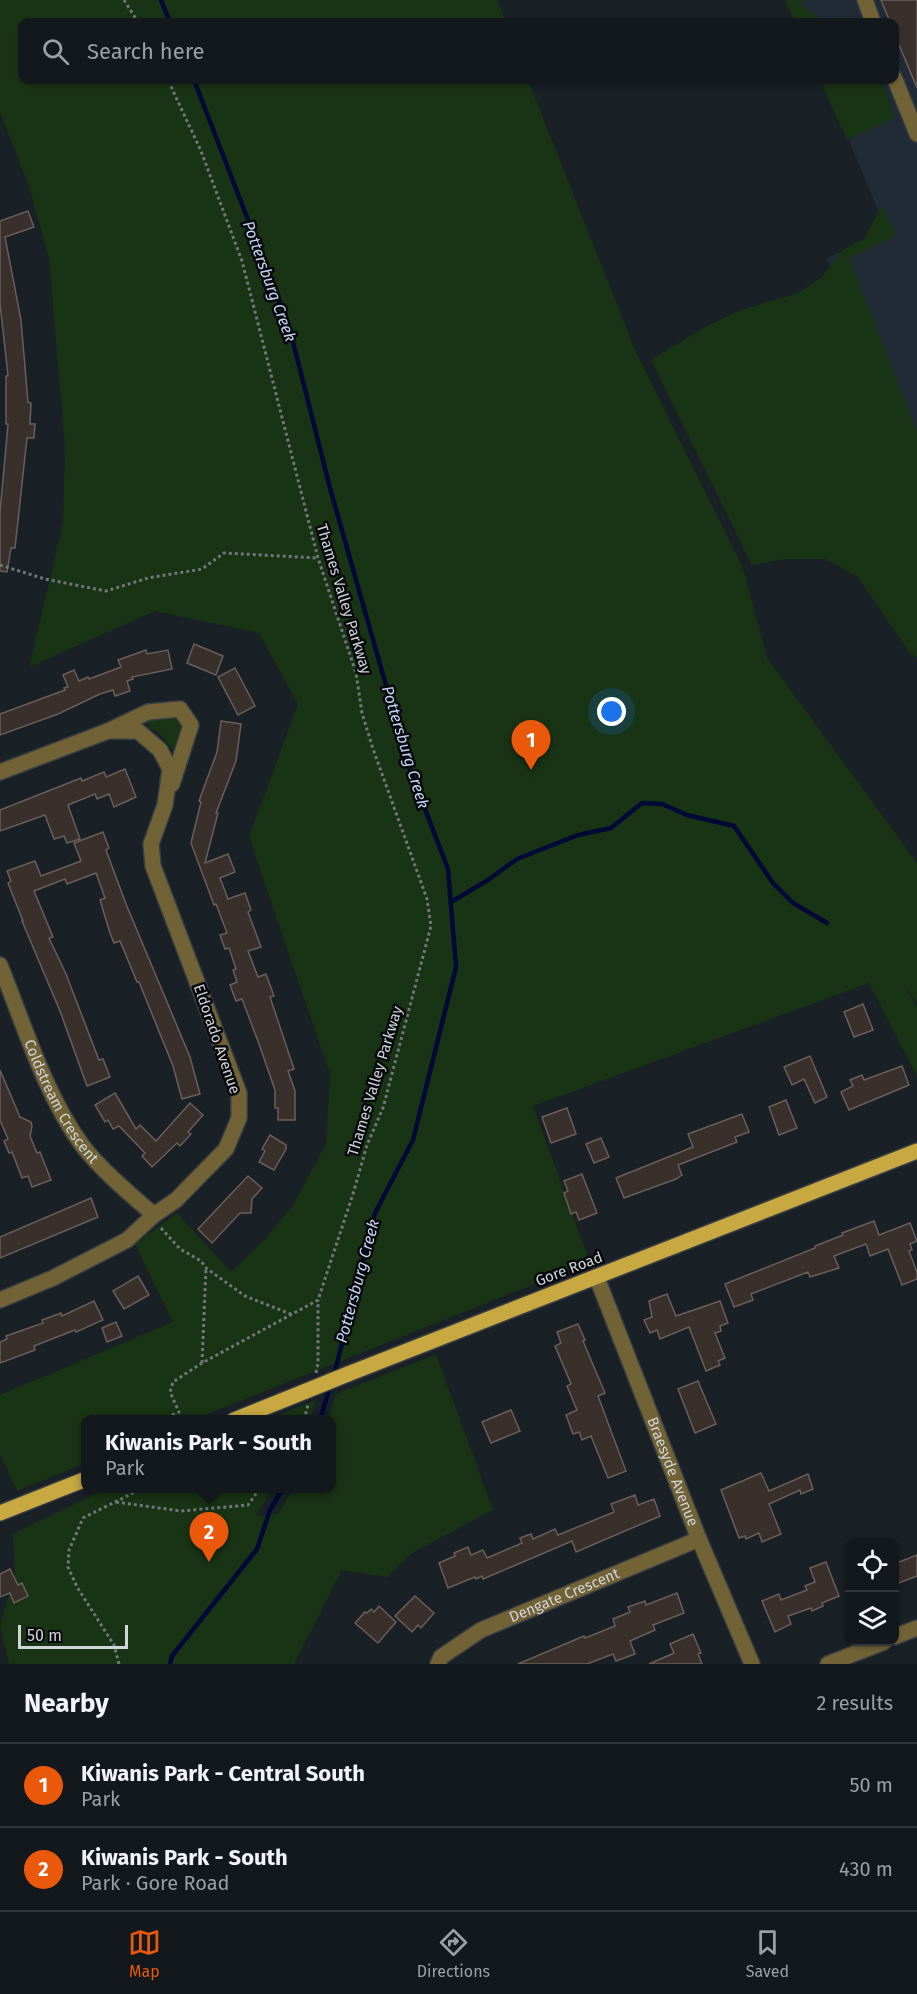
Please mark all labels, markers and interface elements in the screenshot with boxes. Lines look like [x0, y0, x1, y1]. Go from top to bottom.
search box [18, 18, 899, 84]
icon: search [39, 35, 72, 68]
text: Search here [87, 38, 205, 65]
water label: Pottersburg Creek [239, 218, 300, 345]
street label: Thames Valley Parkway [313, 522, 376, 677]
water label: Pottersburg Creek [378, 683, 433, 811]
your location [597, 697, 626, 726]
pin: 1 [512, 720, 550, 770]
street label: Eldorado Avenue [190, 982, 244, 1096]
street label: Thames Valley Parkway [344, 1003, 407, 1158]
street label: Coldstream Crescent [20, 1037, 103, 1168]
water label: Pottersburg Creek [332, 1217, 383, 1345]
street label: Gore Road [533, 1248, 605, 1290]
popup [81, 1415, 336, 1493]
street label: Braesyde Avenue [643, 1415, 702, 1529]
text: Kiwanis Park - South [105, 1429, 312, 1456]
text: Park [105, 1456, 144, 1480]
pin: 2 [190, 1512, 228, 1562]
map controls [845, 1538, 899, 1646]
button: locate [845, 1538, 899, 1592]
street label: Dengate Crescent [506, 1564, 622, 1626]
button: layers [845, 1592, 899, 1646]
scale bar [18, 1622, 128, 1650]
text: 50 m [27, 1626, 62, 1645]
text: Nearby [24, 1688, 109, 1719]
text: 2 results [816, 1691, 893, 1715]
text: Kiwanis Park - Central South [81, 1760, 365, 1787]
text: 1 [39, 1773, 48, 1797]
text: 50 m [849, 1773, 893, 1797]
text: Park [81, 1787, 120, 1811]
text: Kiwanis Park - South [81, 1844, 288, 1871]
text: 2 [38, 1857, 49, 1881]
text: 430 m [839, 1857, 893, 1881]
text: Park · Gore Road [81, 1871, 230, 1895]
tab: Map [128, 1926, 161, 1981]
tab: Directions [417, 1926, 490, 1981]
tab: Saved [746, 1926, 789, 1981]

